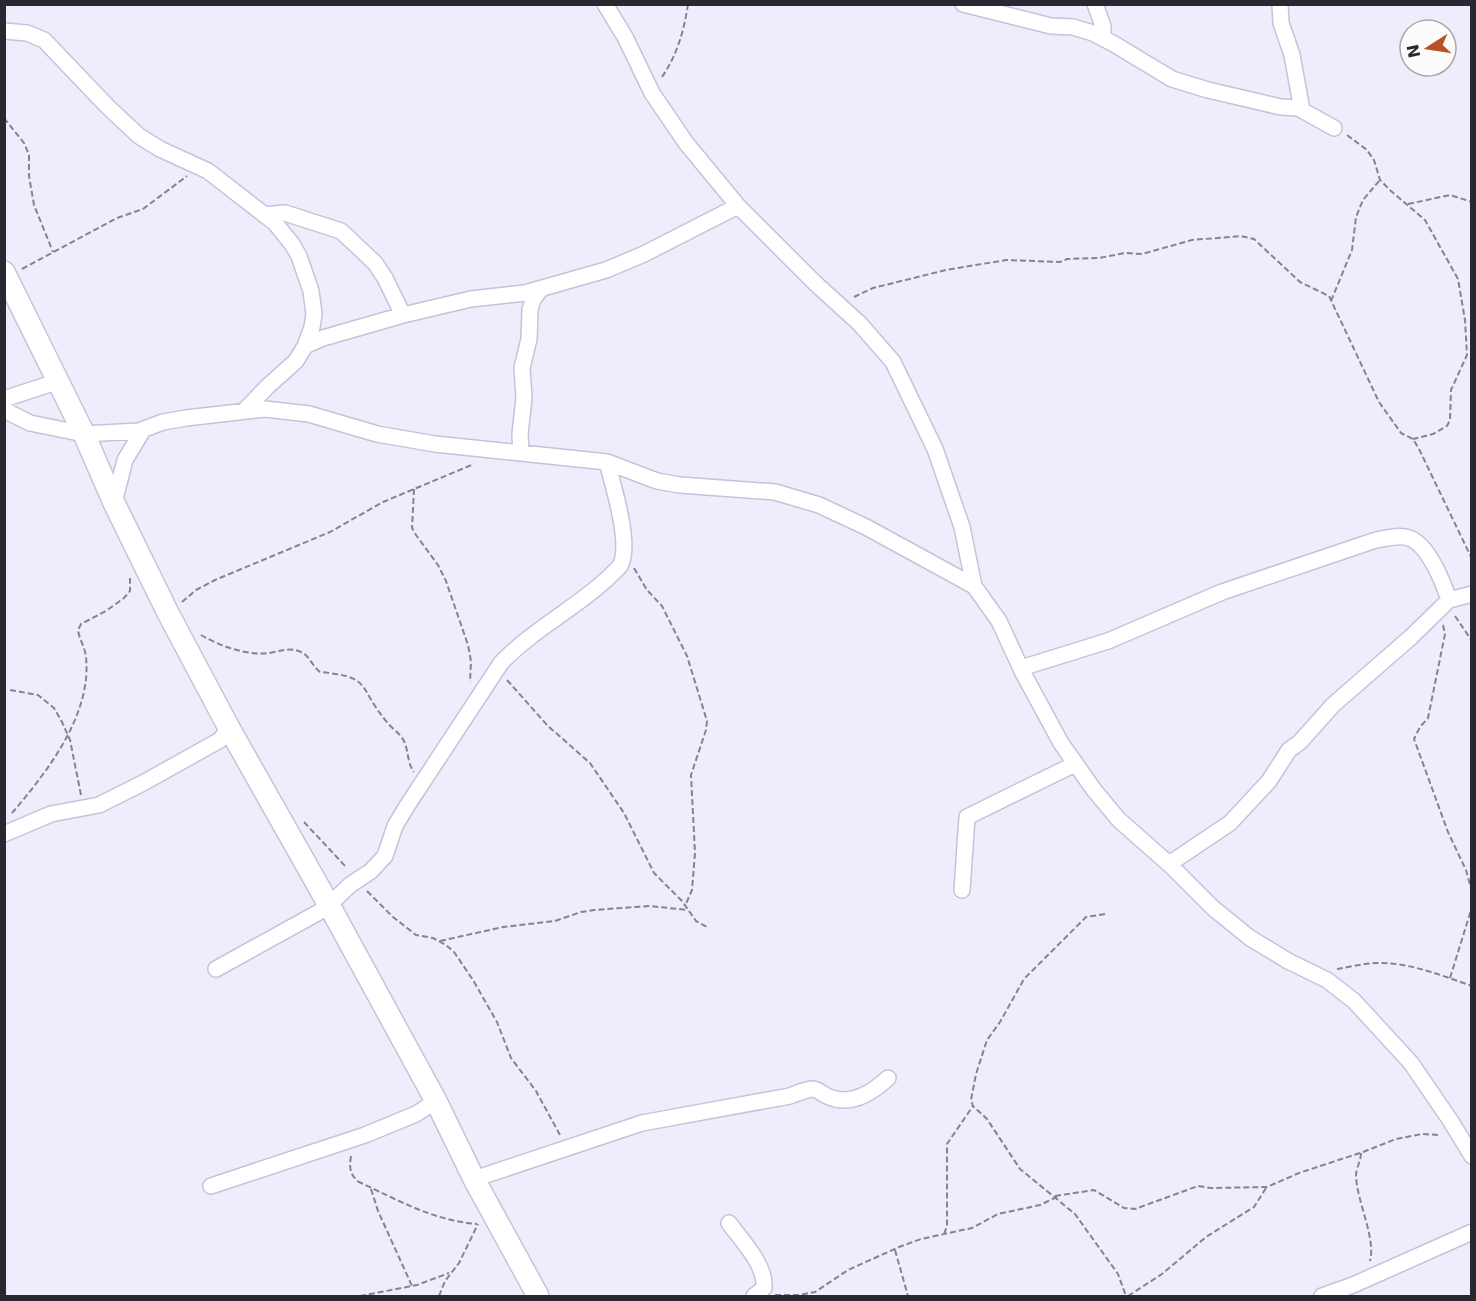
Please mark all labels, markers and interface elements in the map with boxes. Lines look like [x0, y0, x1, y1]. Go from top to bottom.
north arrow [1398, 18, 1458, 78]
text: N [1403, 42, 1425, 60]

